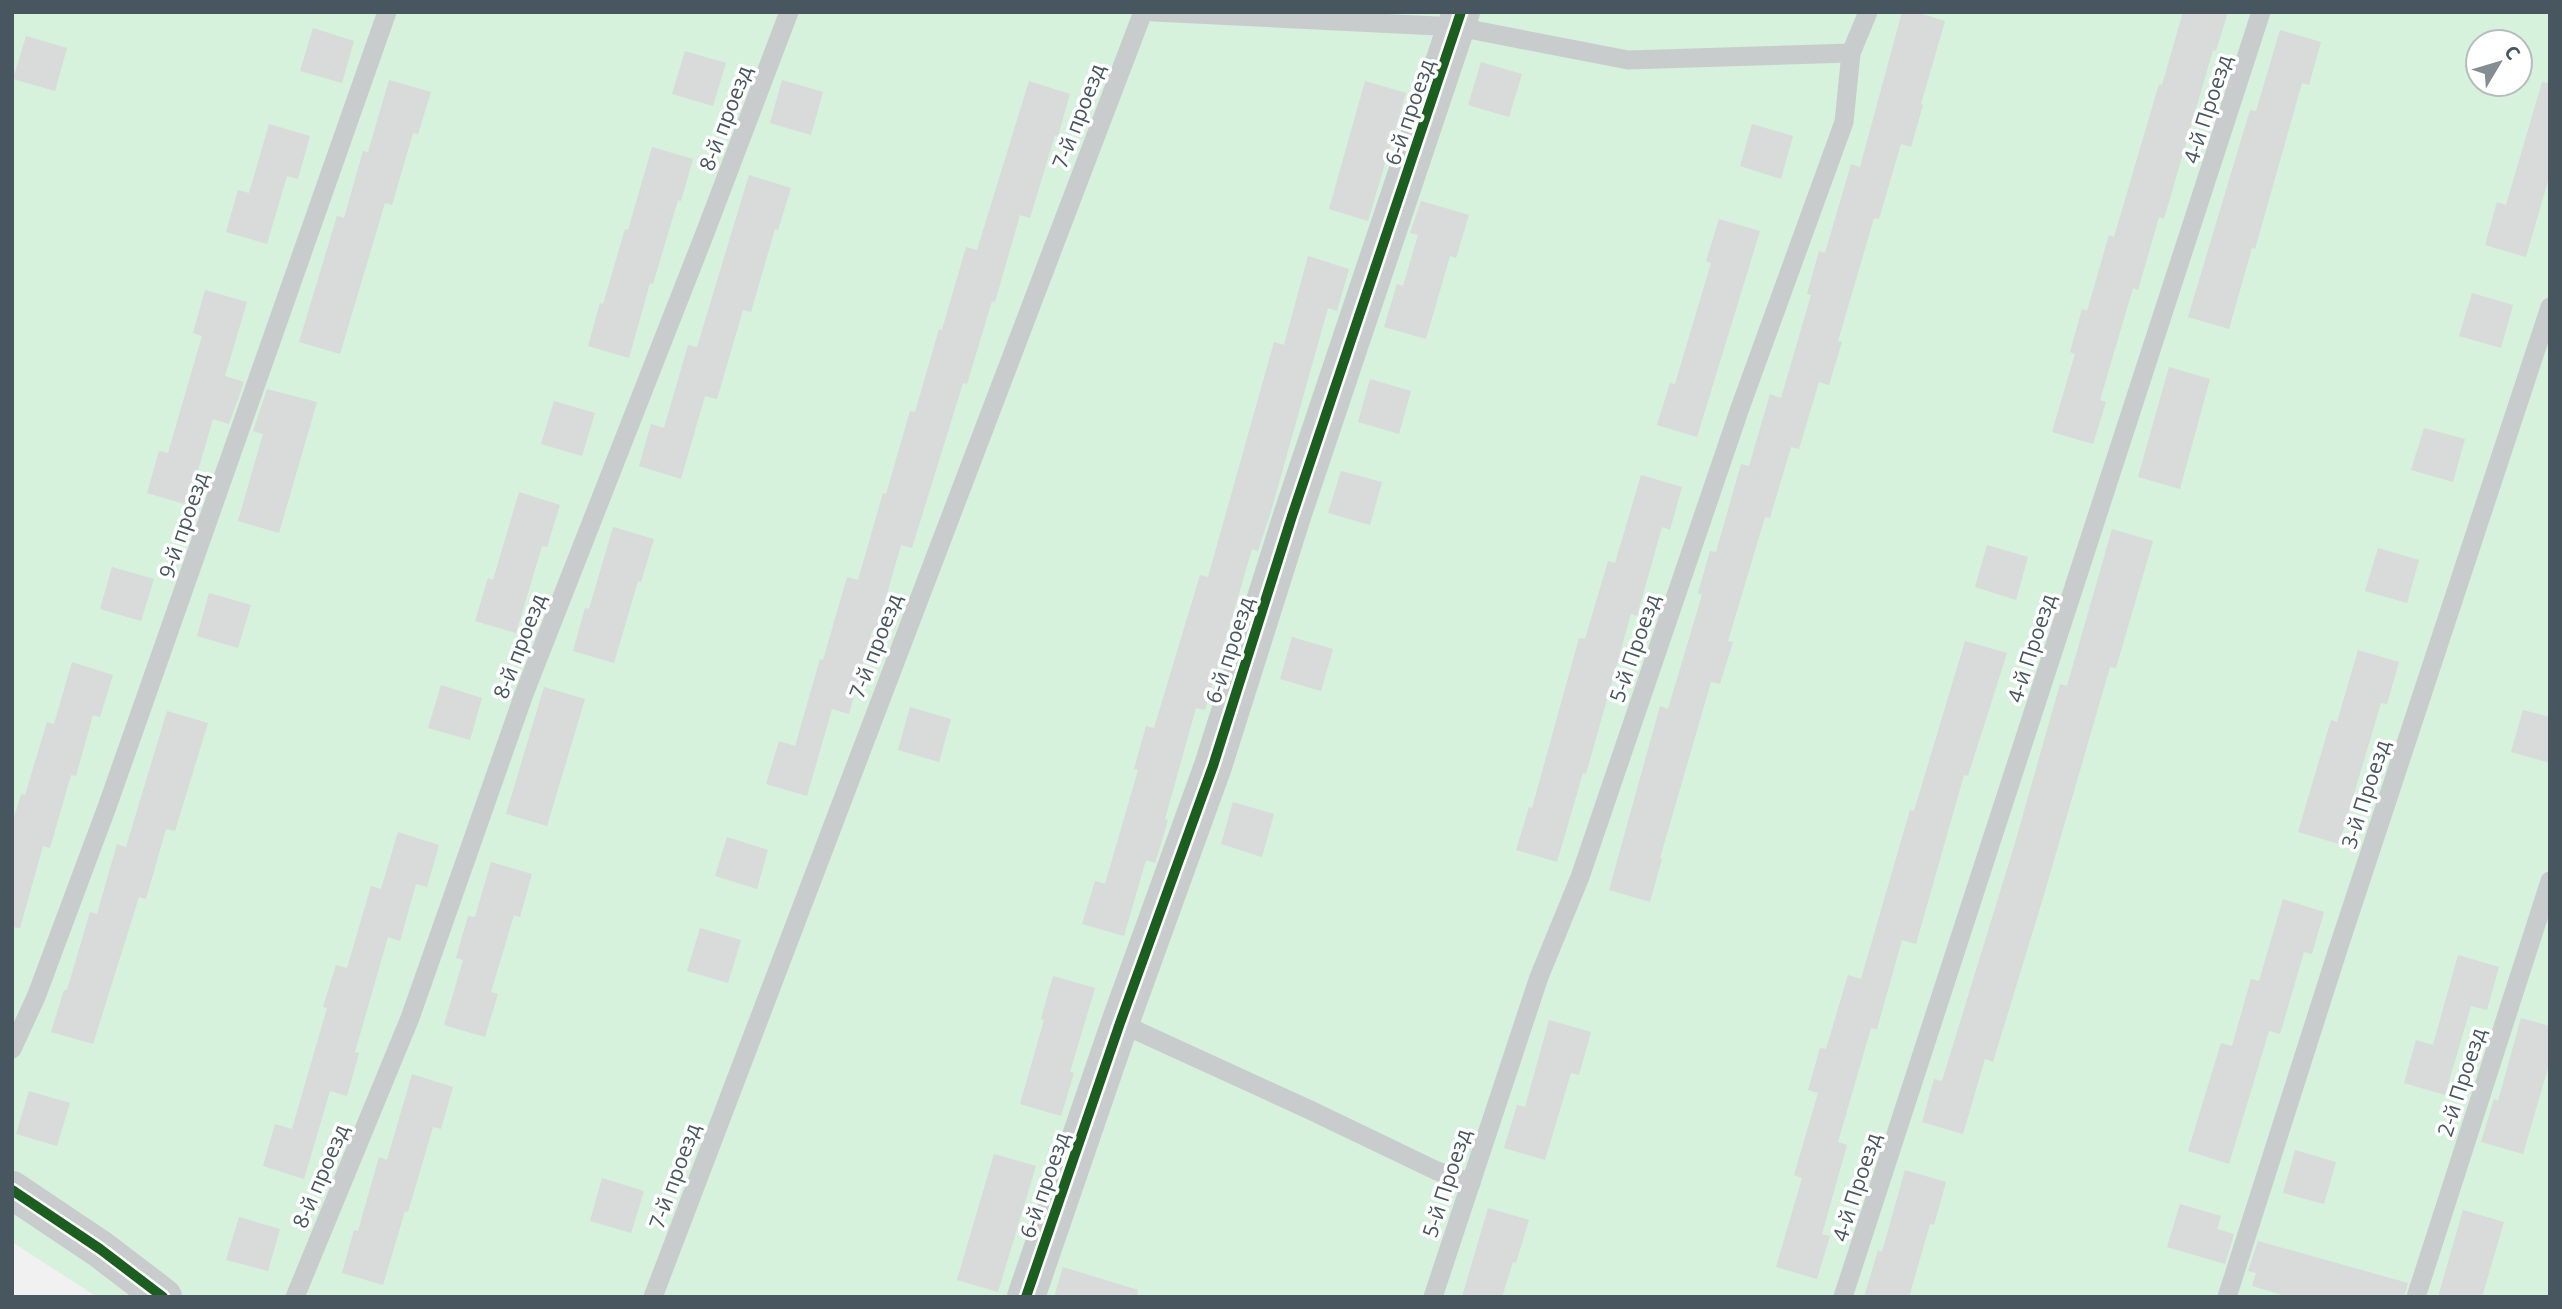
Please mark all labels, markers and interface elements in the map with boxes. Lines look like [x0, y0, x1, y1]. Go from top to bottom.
north arrow [2464, 28, 2534, 98]
text: С [2498, 40, 2526, 65]
street label: 4-й Проезд [2176, 51, 2238, 167]
street label: 6-й проезд [1378, 55, 1440, 169]
street label: 7-й проезд [1045, 60, 1111, 172]
street label: 8-й проезд [692, 62, 758, 174]
street label: 9-й проезд [152, 468, 214, 582]
street label: 8-й проезд [486, 590, 552, 702]
street label: 7-й проезд [842, 590, 908, 702]
street label: 5-й Проезд [1602, 590, 1666, 706]
street label: 4-й Проезд [2000, 590, 2062, 706]
street label: 6-й проезд [1199, 593, 1259, 707]
street label: 3-й Проезд [2334, 736, 2396, 852]
street label: 2-й Проезд [2430, 1024, 2492, 1140]
street label: 7-й проезд [642, 1119, 706, 1233]
street label: 8-й проезд [286, 1120, 354, 1232]
street label: 5-й Проезд [1415, 1125, 1477, 1241]
street label: 6-й проезд [1013, 1128, 1075, 1242]
street label: 4-й Проезд [1825, 1129, 1887, 1245]

